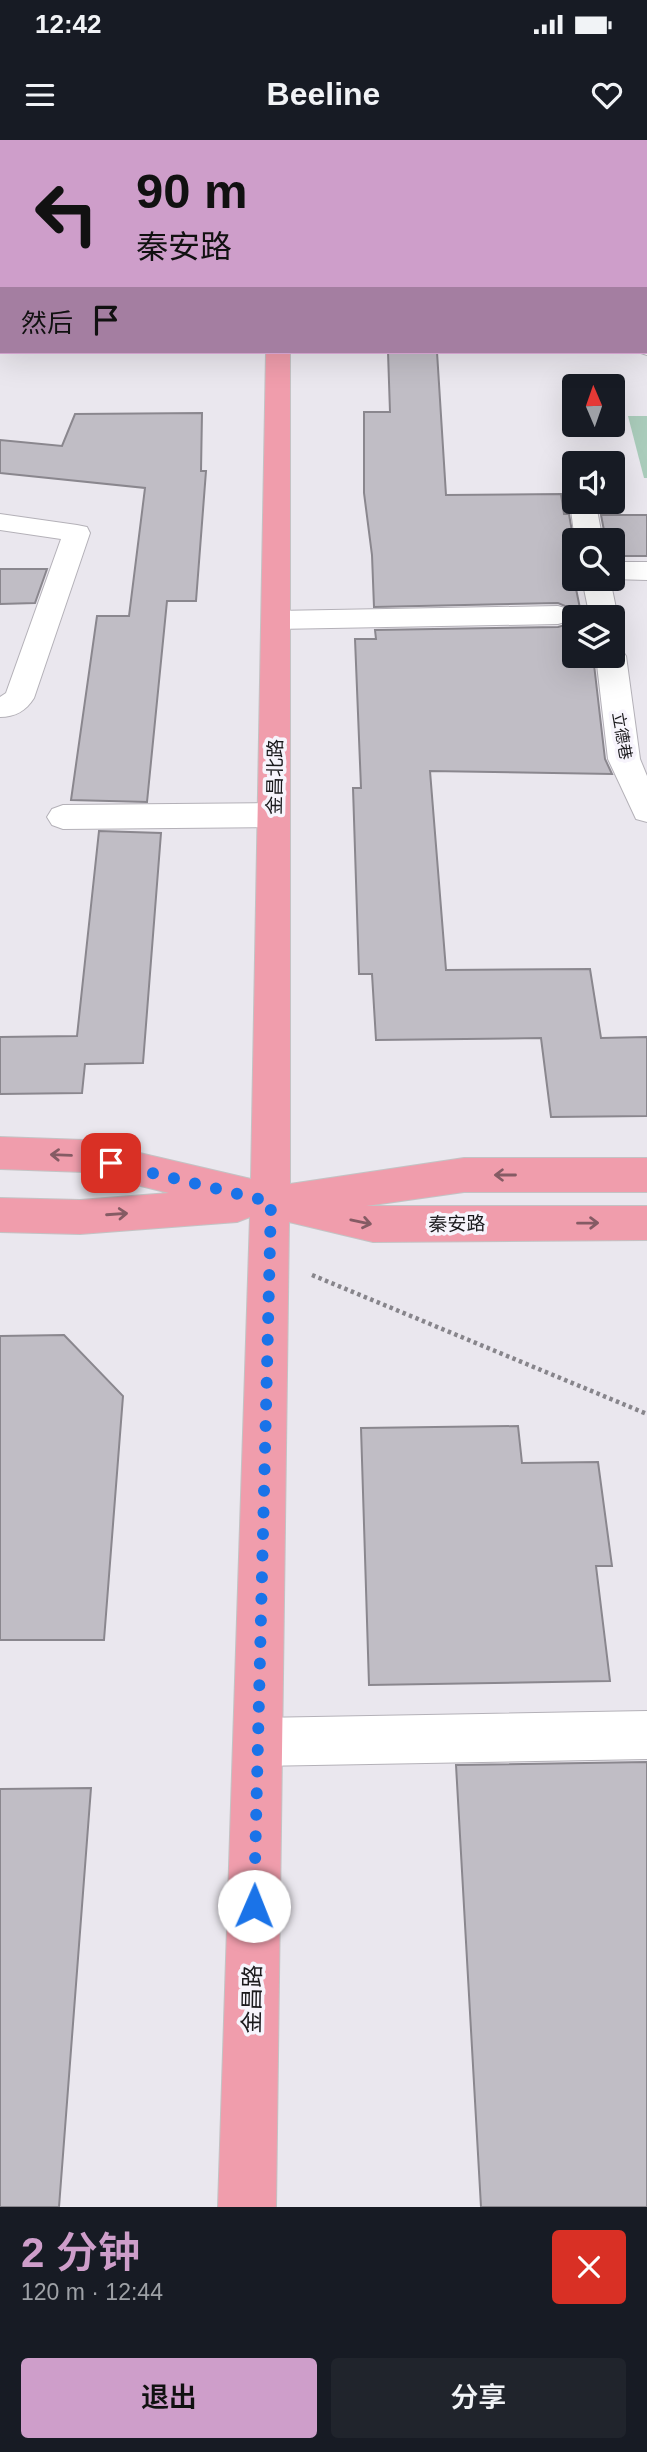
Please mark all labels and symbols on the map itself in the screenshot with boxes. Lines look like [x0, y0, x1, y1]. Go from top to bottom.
north arrow [562, 374, 625, 438]
street label: 立德巷 [609, 711, 635, 761]
street label: 金昌北路 [264, 739, 286, 815]
pin [81, 1133, 141, 1193]
one-way arrow [50, 1149, 73, 1162]
one-way arrow [494, 1168, 517, 1182]
one-way arrow [105, 1207, 128, 1220]
street label: 秦安路 [428, 1213, 486, 1235]
one-way arrow [349, 1216, 372, 1230]
one-way arrow [576, 1216, 599, 1230]
position arrow [217, 1869, 291, 1943]
street label: 金昌路 [238, 1964, 266, 2034]

